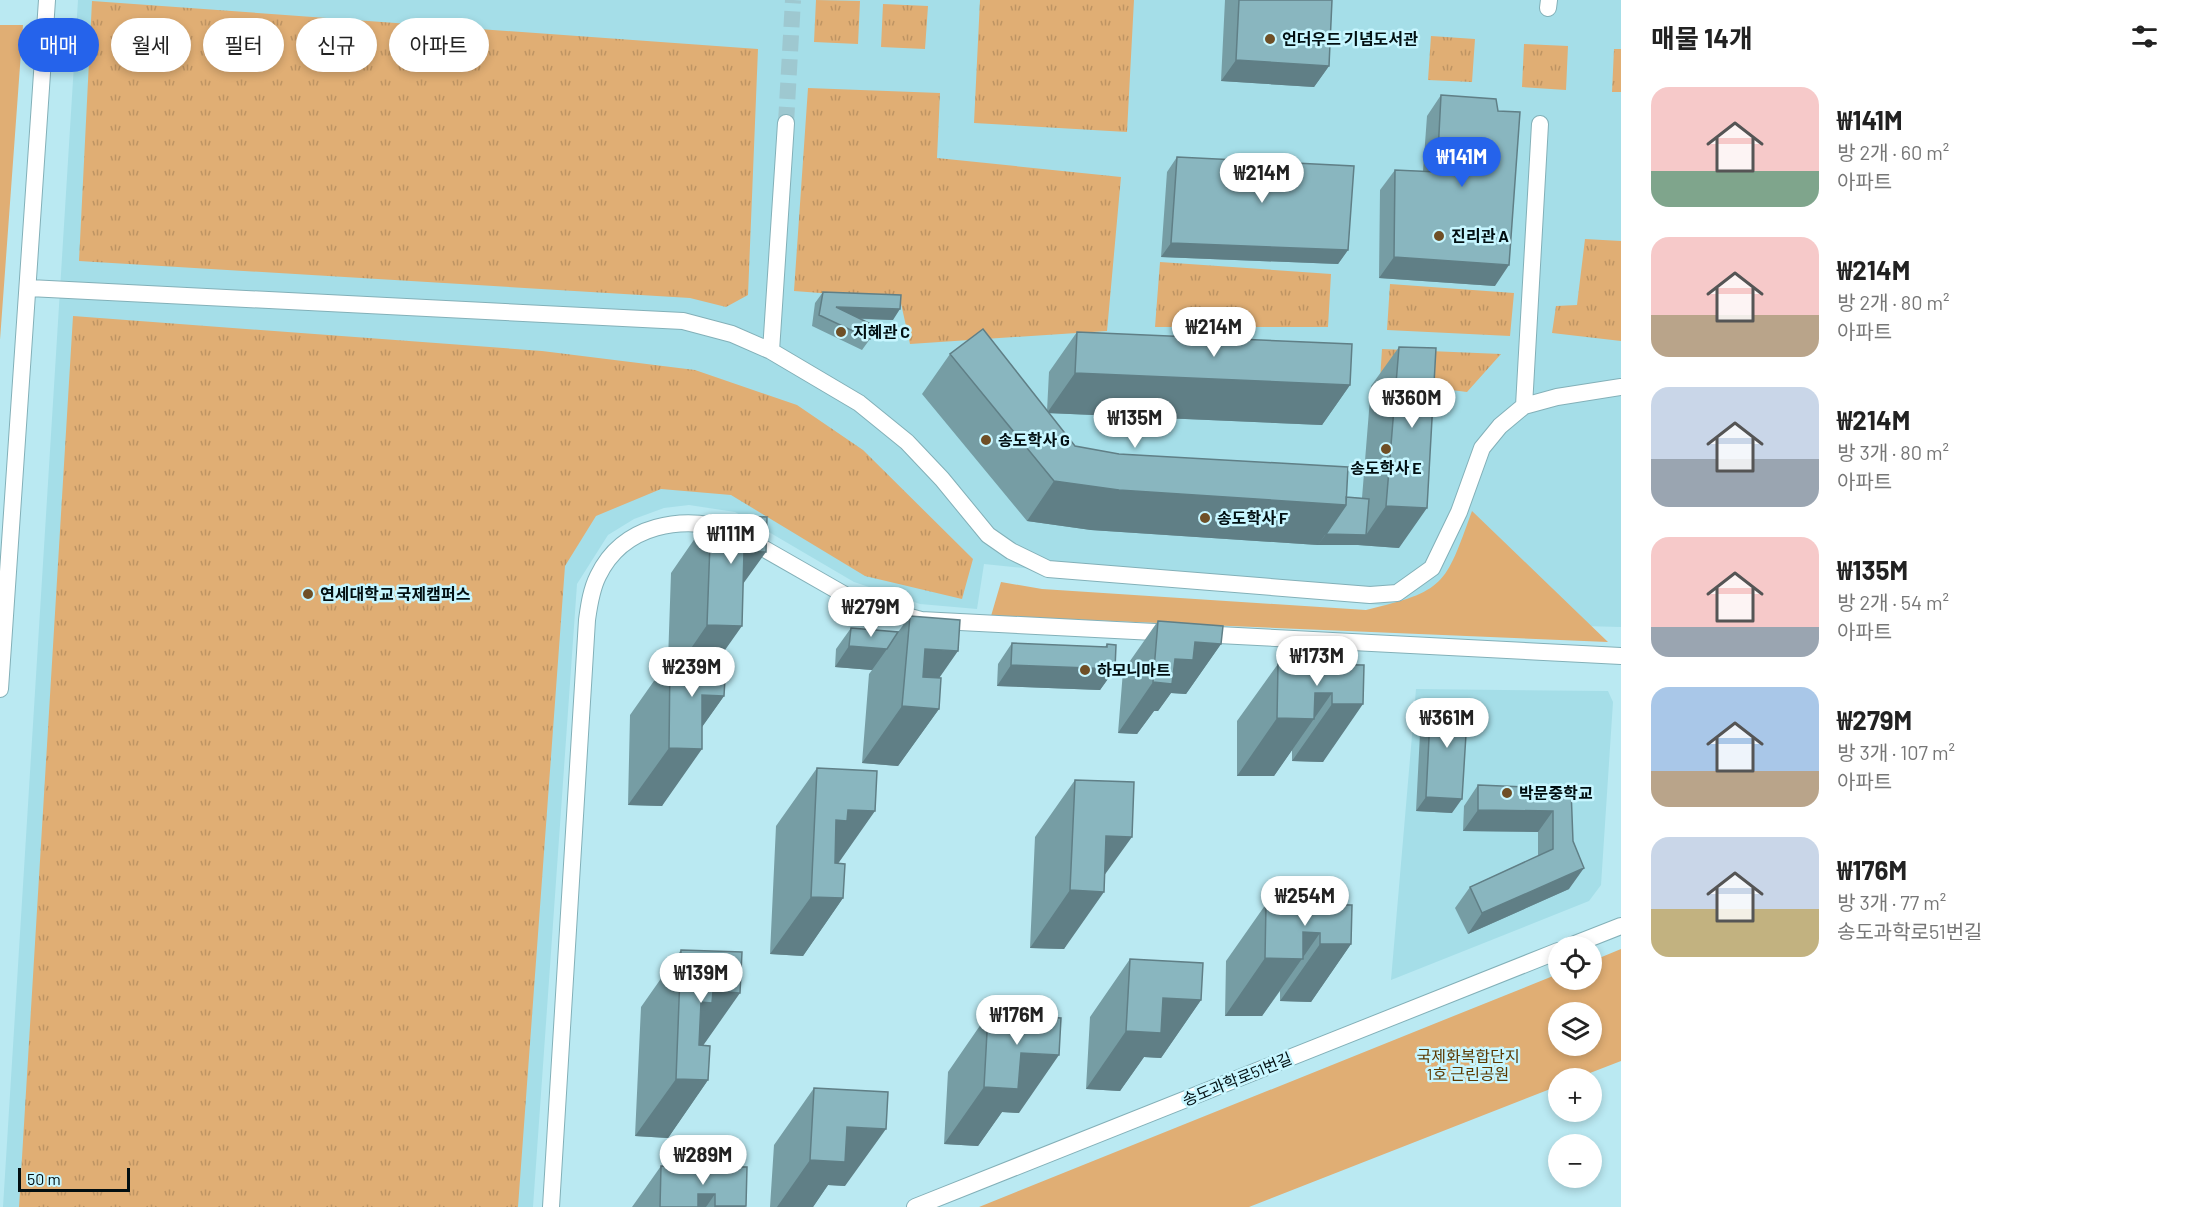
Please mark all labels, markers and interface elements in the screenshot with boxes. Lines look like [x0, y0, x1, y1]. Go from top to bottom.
chip: 매매 [18, 18, 99, 72]
chip: 월세 [111, 18, 191, 72]
chip: 필터 [203, 18, 284, 72]
chip: 신규 [296, 18, 377, 72]
chip: 아파트 [389, 18, 489, 72]
icon: filters [2128, 20, 2161, 53]
text: 매물 14개 [1651, 22, 1753, 53]
place label: 언더우드 기념도서관 [1282, 29, 1418, 48]
marker: 언더우드 기념도서관 [1263, 32, 1277, 46]
text: ₩141M [1837, 104, 1903, 135]
icon: home [1699, 111, 1771, 183]
pin: ₩141M [1420, 137, 1504, 188]
text: 방 2개 · 60 m² [1837, 140, 1949, 164]
text: ₩141M [1437, 144, 1487, 168]
pin: ₩214M [1220, 153, 1304, 204]
text: ₩214M [1234, 160, 1290, 184]
text: 아파트 [1837, 169, 1892, 193]
place label: 진리관 A [1451, 226, 1509, 245]
marker: 진리관 A [1432, 229, 1446, 243]
text: ₩214M [1837, 254, 1910, 285]
icon: home [1699, 261, 1771, 333]
text: 방 2개 · 80 m² [1837, 290, 1950, 314]
pin: ₩214M [1172, 307, 1256, 358]
text: ₩214M [1186, 314, 1242, 338]
text: 아파트 [1837, 319, 1892, 343]
place label: 지혜관 C [853, 322, 910, 341]
marker: 지혜관 C [834, 325, 848, 339]
pin: ₩360M [1370, 378, 1454, 429]
text: ₩360M [1382, 385, 1442, 409]
pin: ₩135M [1093, 398, 1177, 449]
text: ₩214M [1837, 404, 1910, 435]
text: ₩135M [1108, 405, 1162, 429]
icon: home [1699, 411, 1771, 483]
place label: 송도학사 G [998, 430, 1070, 449]
marker: 송도학사 G [979, 433, 993, 447]
text: 방 3개 · 80 m² [1837, 440, 1949, 464]
marker: 송도학사 E [1379, 442, 1393, 456]
place label: 송도학사 E [1350, 458, 1422, 477]
text: 아파트 [1837, 469, 1892, 493]
place label: 송도학사 F [1217, 508, 1288, 527]
marker: 송도학사 F [1198, 511, 1212, 525]
pin: ₩111M [689, 514, 773, 565]
text: ₩111M [707, 521, 755, 545]
text: ₩135M [1837, 554, 1908, 585]
icon: home [1699, 561, 1771, 633]
place label: 연세대학교 국제캠퍼스 [320, 584, 471, 603]
marker: 연세대학교 국제캠퍼스 [301, 587, 315, 601]
pin: ₩279M [829, 587, 913, 638]
text: 방 2개 · 54 m² [1837, 590, 1949, 614]
text: ₩279M [842, 594, 900, 618]
text: 아파트 [1837, 619, 1892, 643]
pin: ₩173M [1275, 636, 1359, 687]
text: ₩173M [1290, 643, 1344, 667]
pin: ₩239M [650, 647, 734, 698]
text: ₩239M [663, 654, 721, 678]
place label: 하모니마트 [1097, 660, 1171, 679]
marker: 하모니마트 [1078, 663, 1092, 677]
pin: ₩361M [1405, 698, 1489, 749]
text: ₩279M [1837, 704, 1912, 735]
text: ₩361M [1420, 705, 1474, 729]
icon: home [1699, 711, 1771, 783]
text: 방 3개 · 107 m² [1837, 740, 1955, 764]
text: 아파트 [1837, 769, 1892, 793]
place label: 박문중학교 [1519, 783, 1593, 802]
marker: 박문중학교 [1500, 786, 1514, 800]
text: ₩176M [1837, 854, 1907, 885]
icon: home [1699, 861, 1771, 933]
pin: ₩254M [1263, 876, 1347, 927]
text: ₩254M [1275, 883, 1335, 907]
text: 방 3개 · 77 m² [1837, 890, 1946, 914]
text: 송도과학로51번길 [1837, 919, 1983, 943]
map controls [1548, 936, 1602, 1188]
button: locate [1548, 936, 1602, 990]
pin: ₩139M [659, 953, 743, 1004]
text: ₩139M [674, 960, 728, 984]
pin: ₩176M [975, 995, 1059, 1046]
text: ₩176M [990, 1002, 1044, 1026]
button: layers [1548, 1002, 1602, 1056]
park label: 국제화복합단지 1호 근린공원 [1416, 1046, 1520, 1083]
street label: 송도과학로51번길 [1179, 1048, 1294, 1109]
button: + [1548, 1068, 1602, 1122]
button: − [1548, 1134, 1602, 1188]
pin: ₩289M [661, 1135, 745, 1186]
text: ₩289M [674, 1142, 732, 1166]
scale bar [18, 1165, 130, 1192]
text: 50 m [27, 1169, 61, 1188]

